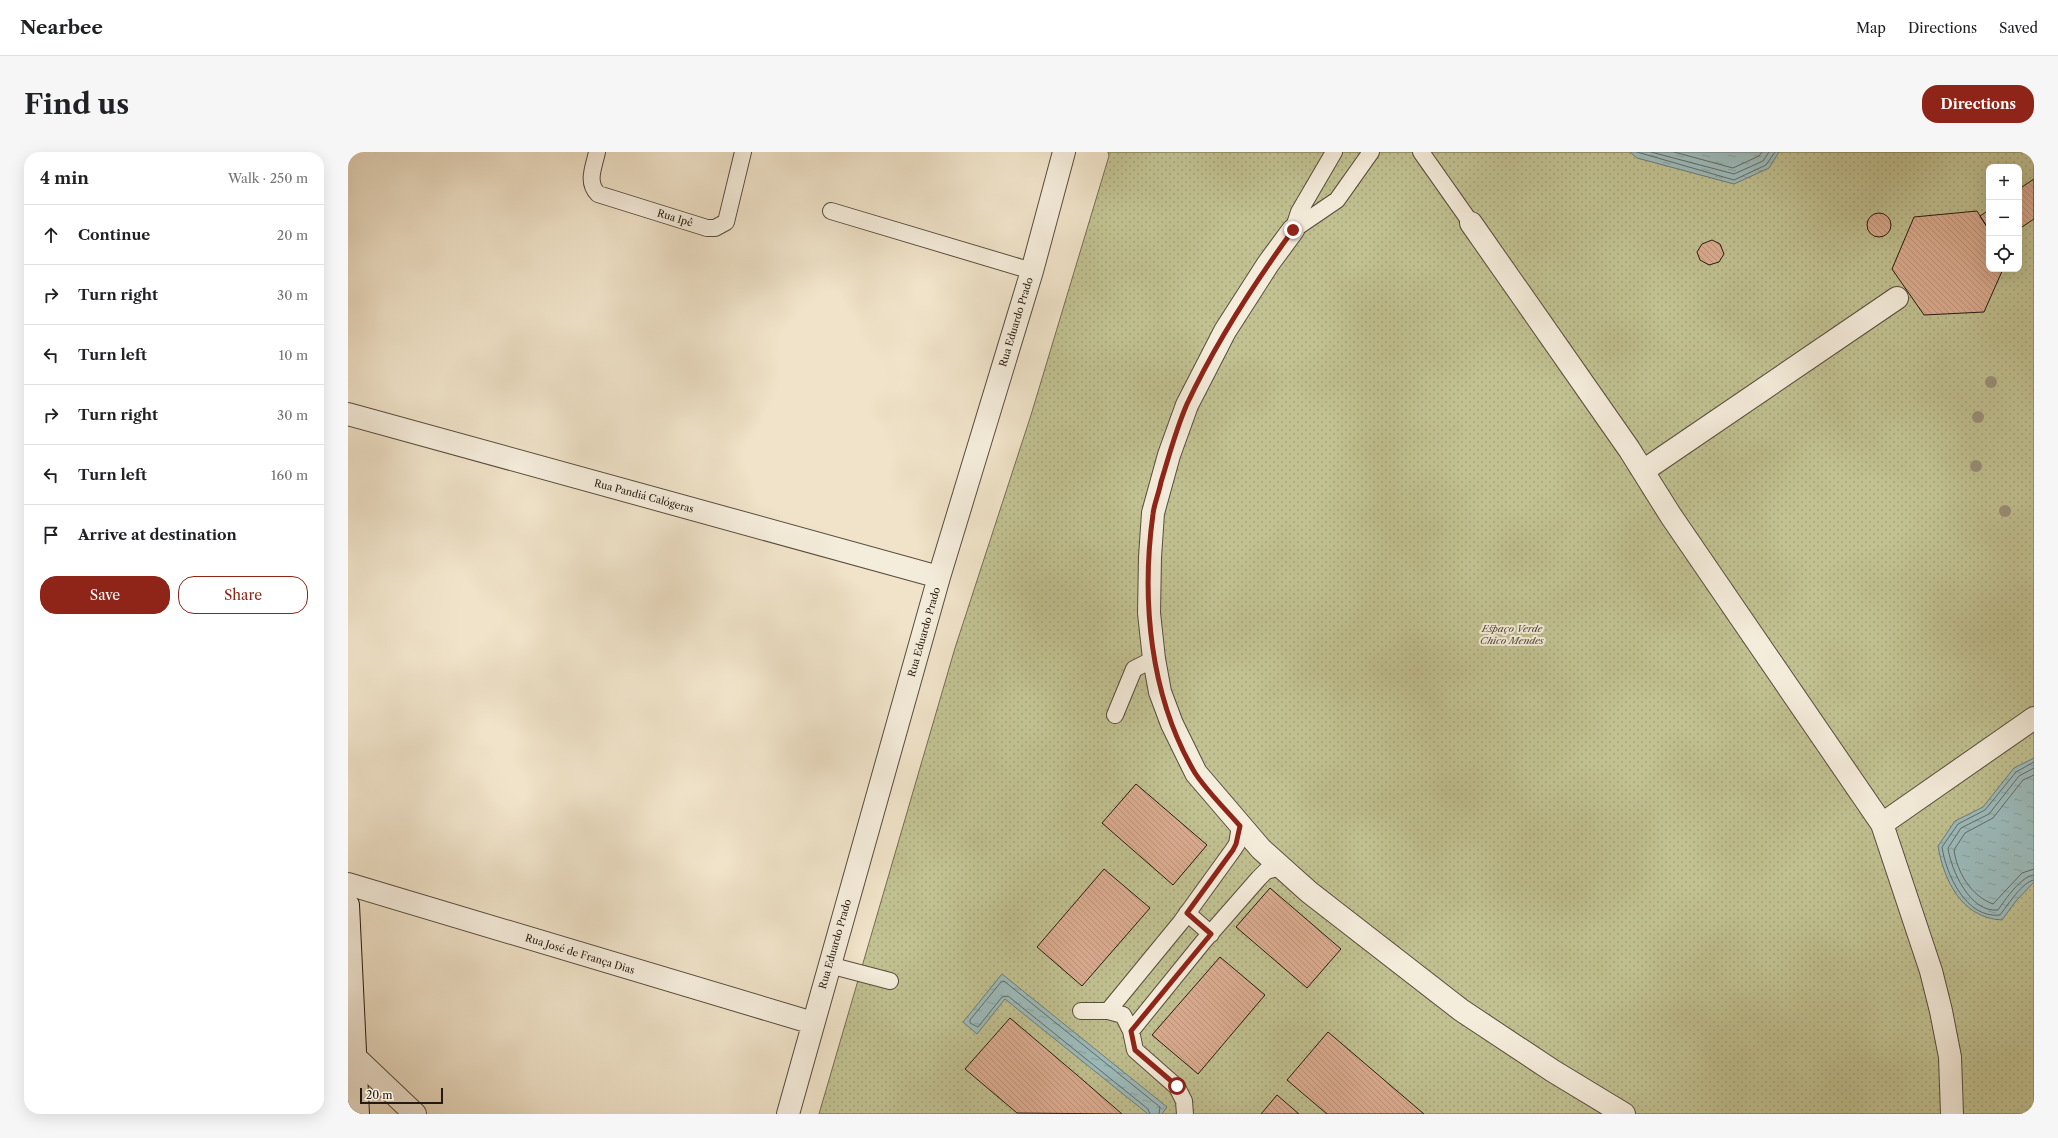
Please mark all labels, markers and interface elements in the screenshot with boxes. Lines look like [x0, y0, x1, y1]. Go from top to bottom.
text: Nearbee [20, 16, 103, 39]
text: Map [1856, 19, 1886, 37]
text: Directions [1908, 19, 1977, 37]
text: Saved [1999, 19, 2038, 37]
button: Directions [1922, 85, 2034, 123]
text: Find us [24, 87, 129, 121]
map controls [1986, 164, 2022, 272]
button: + [1986, 164, 2022, 200]
text: 4 min [40, 168, 89, 188]
text: Walk · 250 m [228, 170, 308, 186]
button: − [1986, 200, 2022, 236]
street label: Rua Ipê [656, 206, 695, 230]
route end [1284, 221, 1302, 239]
icon: ahead [40, 224, 62, 246]
text: Continue [78, 225, 150, 244]
text: 20 m [277, 227, 308, 243]
button: locate [1986, 236, 2022, 272]
street label: Rua Eduardo Prado [996, 276, 1036, 368]
icon: right [40, 284, 62, 306]
text: Turn right [78, 285, 158, 304]
text: 30 m [277, 287, 308, 303]
icon: left [40, 344, 62, 366]
text: Turn left [78, 345, 147, 364]
text: 10 m [279, 347, 308, 363]
icon: right [40, 404, 62, 426]
text: Turn right [78, 405, 158, 424]
text: 30 m [277, 407, 308, 423]
icon: left [40, 464, 62, 486]
text: Turn left [78, 465, 147, 484]
text: 160 m [271, 467, 308, 483]
street label: Rua Pandiá Calógeras [593, 476, 695, 516]
icon: arrive [40, 524, 62, 546]
text: Arrive at destination [78, 525, 237, 544]
button: Save [40, 576, 170, 614]
button: Share [178, 576, 308, 614]
street label: Rua Eduardo Prado [905, 586, 943, 678]
park label: Espaço Verde Chico Mendes [1480, 622, 1545, 647]
street label: Rua Eduardo Prado [816, 898, 854, 990]
street label: Rua José de França Dias [524, 931, 636, 977]
route start [1168, 1077, 1186, 1095]
scale bar [360, 1086, 443, 1105]
text: 20 m [366, 1088, 392, 1102]

